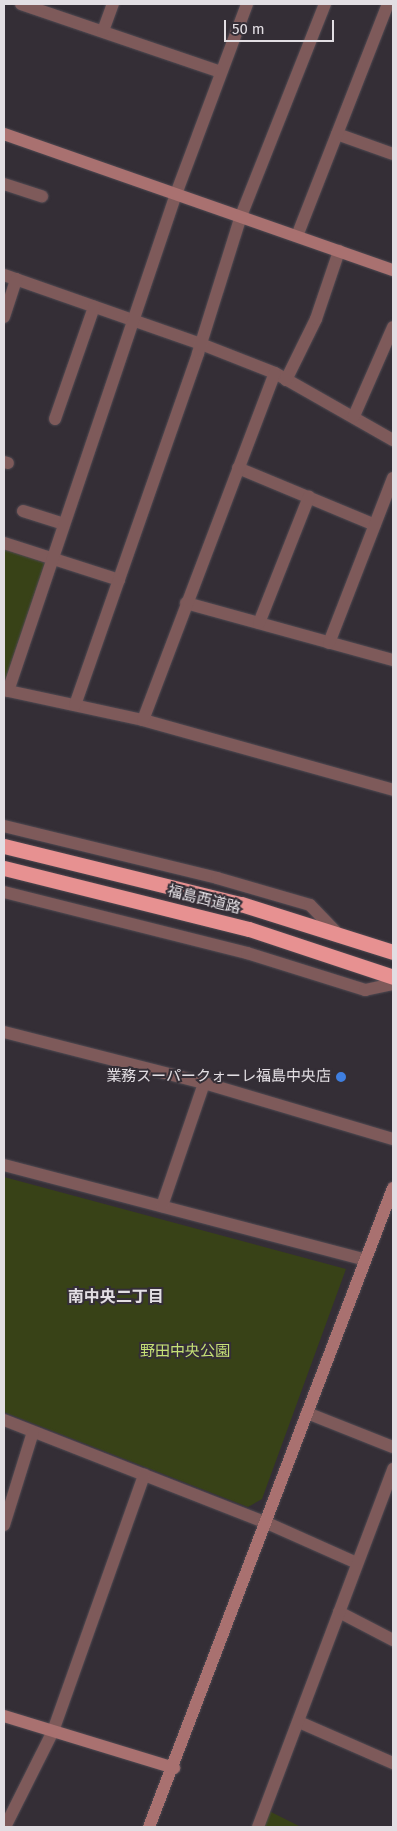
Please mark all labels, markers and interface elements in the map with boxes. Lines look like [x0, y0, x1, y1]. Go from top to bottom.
scale bar [227, 10, 337, 42]
text: 50 m [232, 20, 265, 38]
street label: 福島西道路 [165, 882, 243, 918]
place label: 業務スーパークォーレ福島中央店 [106, 1068, 331, 1086]
marker: 業務スーパークォーレ福島中央店 [335, 1071, 347, 1083]
district label: 南中央二丁目 [68, 1287, 164, 1307]
park label: 野田中央公園 [140, 1343, 230, 1361]

